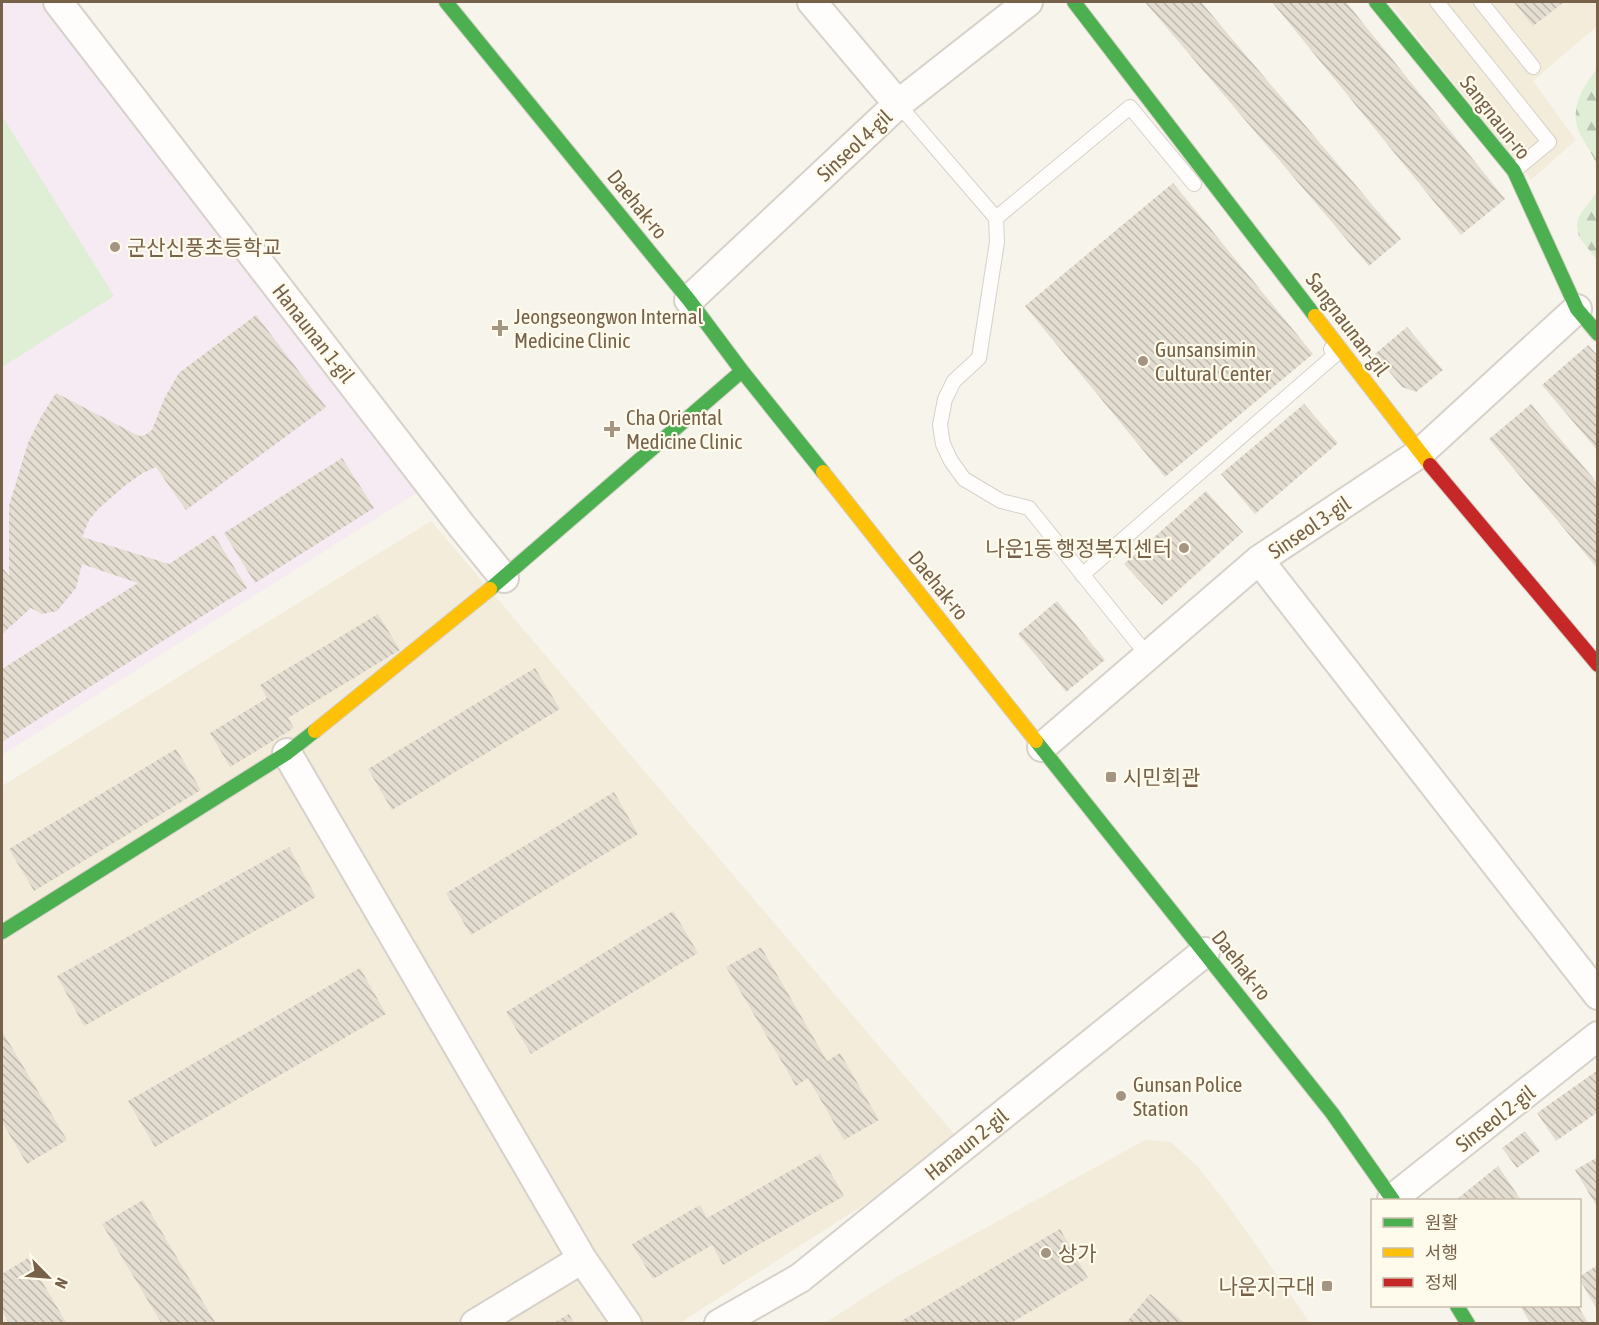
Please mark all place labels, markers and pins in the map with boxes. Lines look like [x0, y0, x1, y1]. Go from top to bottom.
place label: 군산신풍초등학교 [127, 235, 282, 259]
marker: 군산신풍초등학교 [108, 240, 122, 254]
place label: Jeongseongwon Internal Medicine Clinic [514, 304, 703, 352]
marker: Jeongseongwon Internal Medicine Clinic [491, 319, 509, 337]
place label: Gunsansimin Cultural Center [1155, 337, 1272, 385]
marker: Gunsansimin Cultural Center [1136, 354, 1150, 368]
place label: Cha Oriental Medicine Clinic [626, 405, 742, 453]
marker: Cha Oriental Medicine Clinic [603, 420, 621, 438]
place label: 나운1동 행정복지센터 [985, 536, 1172, 560]
marker: 나운1동 행정복지센터 [1177, 541, 1191, 555]
place label: 시민회관 [1123, 765, 1200, 789]
marker: 시민회관 [1104, 770, 1118, 784]
place label: Gunsan Police Station [1133, 1072, 1242, 1120]
marker: Gunsan Police Station [1114, 1089, 1128, 1103]
place label: 상가 [1058, 1241, 1097, 1265]
marker: 상가 [1039, 1246, 1053, 1260]
place label: 나운지구대 [1218, 1274, 1315, 1298]
marker: 나운지구대 [1320, 1279, 1334, 1293]

